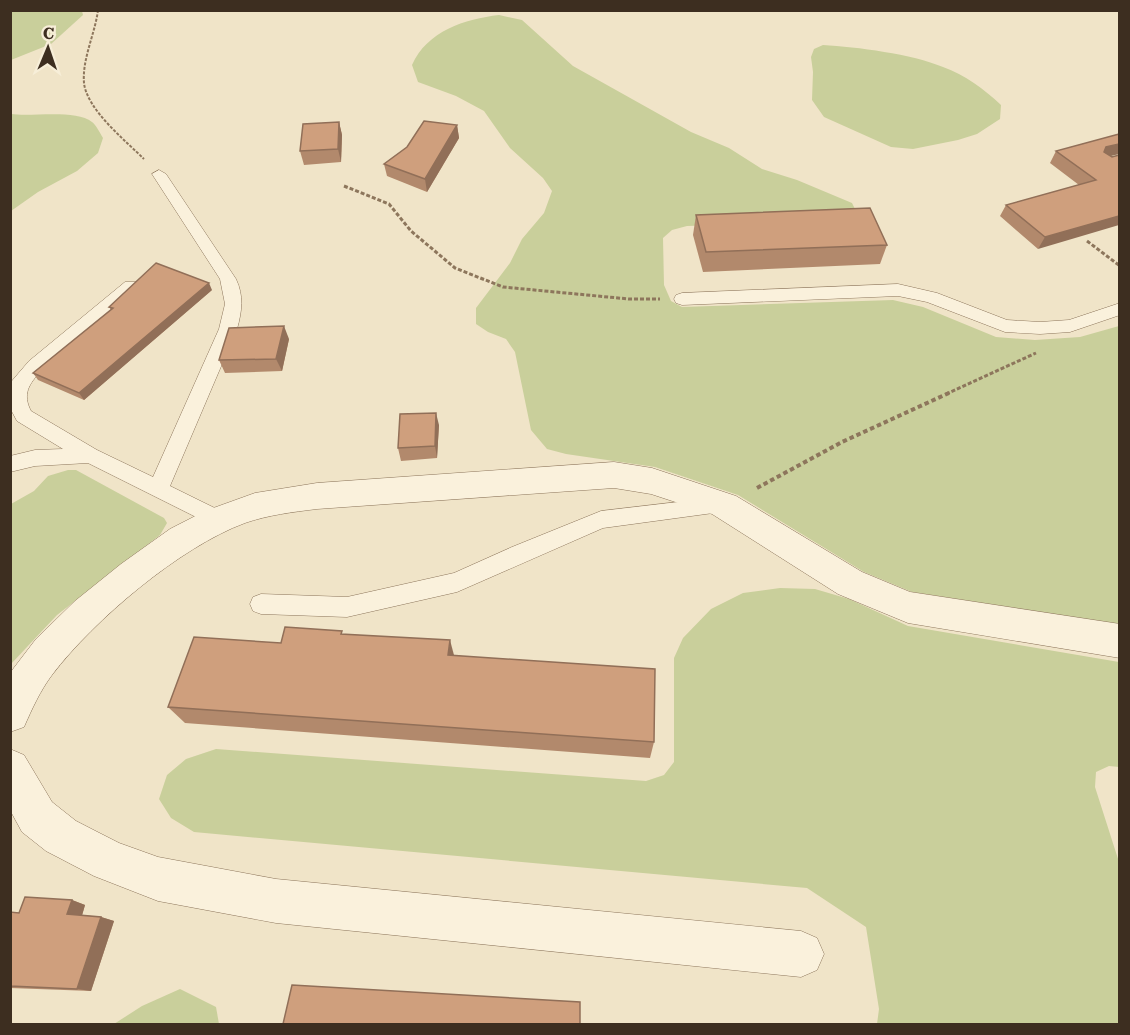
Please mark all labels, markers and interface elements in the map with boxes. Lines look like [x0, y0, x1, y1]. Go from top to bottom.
north arrow [18, 18, 78, 78]
text: С [43, 24, 54, 43]

